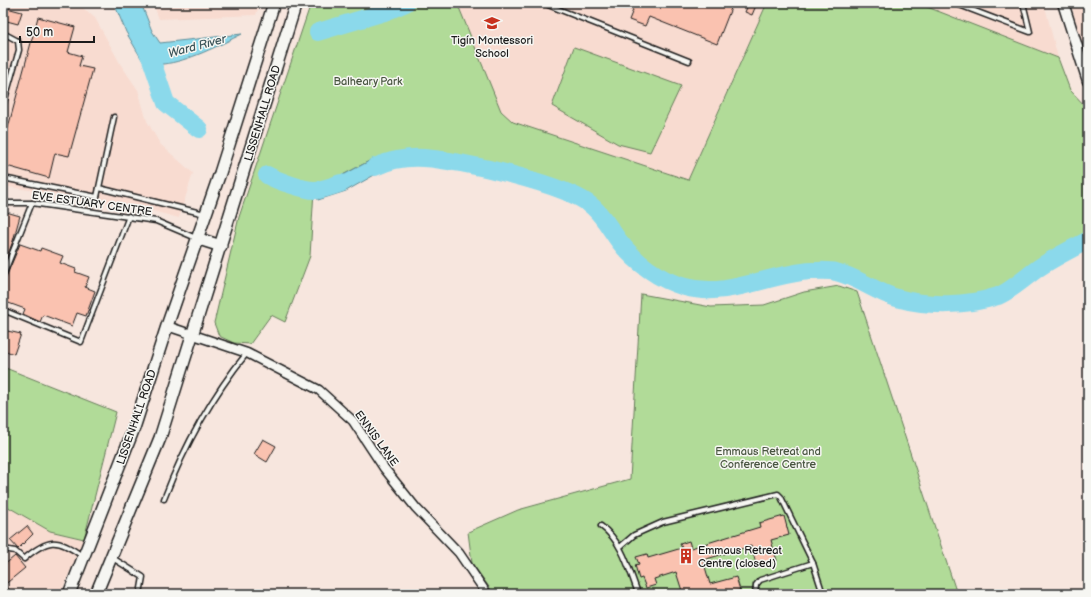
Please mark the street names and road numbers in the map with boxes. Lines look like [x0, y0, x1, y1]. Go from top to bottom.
street label: LISSENHALL ROAD [242, 64, 283, 163]
street label: EVE ESTUARY CENTRE [31, 189, 153, 218]
street label: LISSENHALL ROAD [114, 368, 159, 466]
street label: ENNIS LANE [352, 408, 401, 469]

